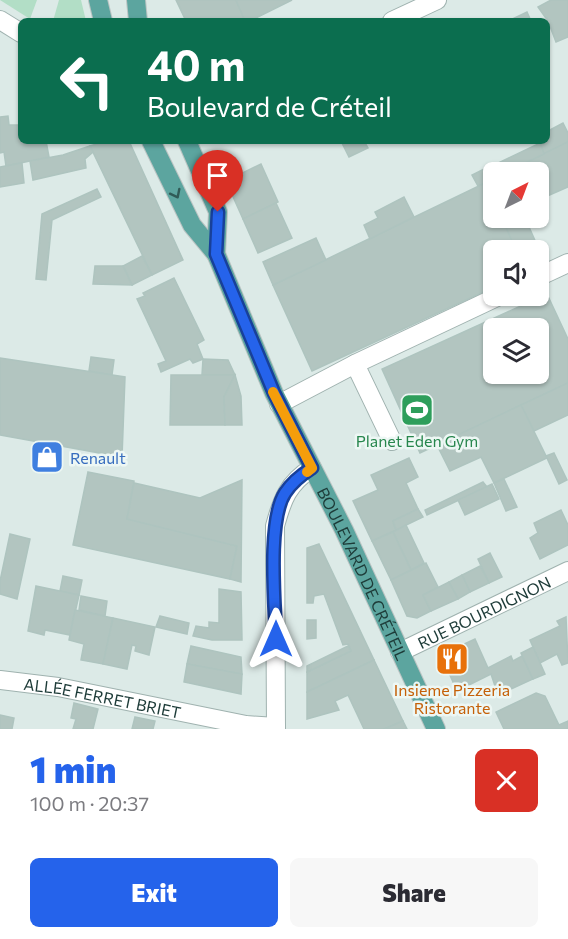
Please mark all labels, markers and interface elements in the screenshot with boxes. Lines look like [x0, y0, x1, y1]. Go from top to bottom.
text: 40 m [147, 38, 245, 90]
icon: left [48, 42, 126, 120]
text: Boulevard de Créteil [147, 90, 392, 123]
pin [192, 150, 243, 212]
icon: arrive [201, 159, 234, 192]
north arrow [483, 162, 549, 228]
map controls [483, 162, 549, 384]
one-way arrow [169, 187, 180, 198]
button: sound [483, 240, 549, 306]
button: layers [483, 318, 549, 384]
sports icon: Planet Eden Gym [399, 392, 435, 428]
place label: Planet Eden Gym [356, 431, 478, 450]
shop icon: Renault [29, 439, 65, 475]
place label: Renault [70, 448, 126, 467]
street label: BOULEVARD DE CRÉTEIL [314, 484, 412, 663]
street label: RUE BOURDIGNON [414, 571, 554, 652]
position arrow [244, 607, 308, 671]
restaurant icon: Insieme Pizzeria Ristorante [434, 641, 470, 677]
street label: ALLÉE FERRET BRIET [23, 673, 183, 721]
place label: Insieme Pizzeria Ristorante [394, 680, 510, 717]
text: 1 min [30, 746, 116, 790]
button: close [475, 749, 538, 812]
text: 100 m · 20:37 [30, 791, 149, 815]
button: Exit [30, 858, 278, 927]
button: Share [290, 858, 538, 927]

